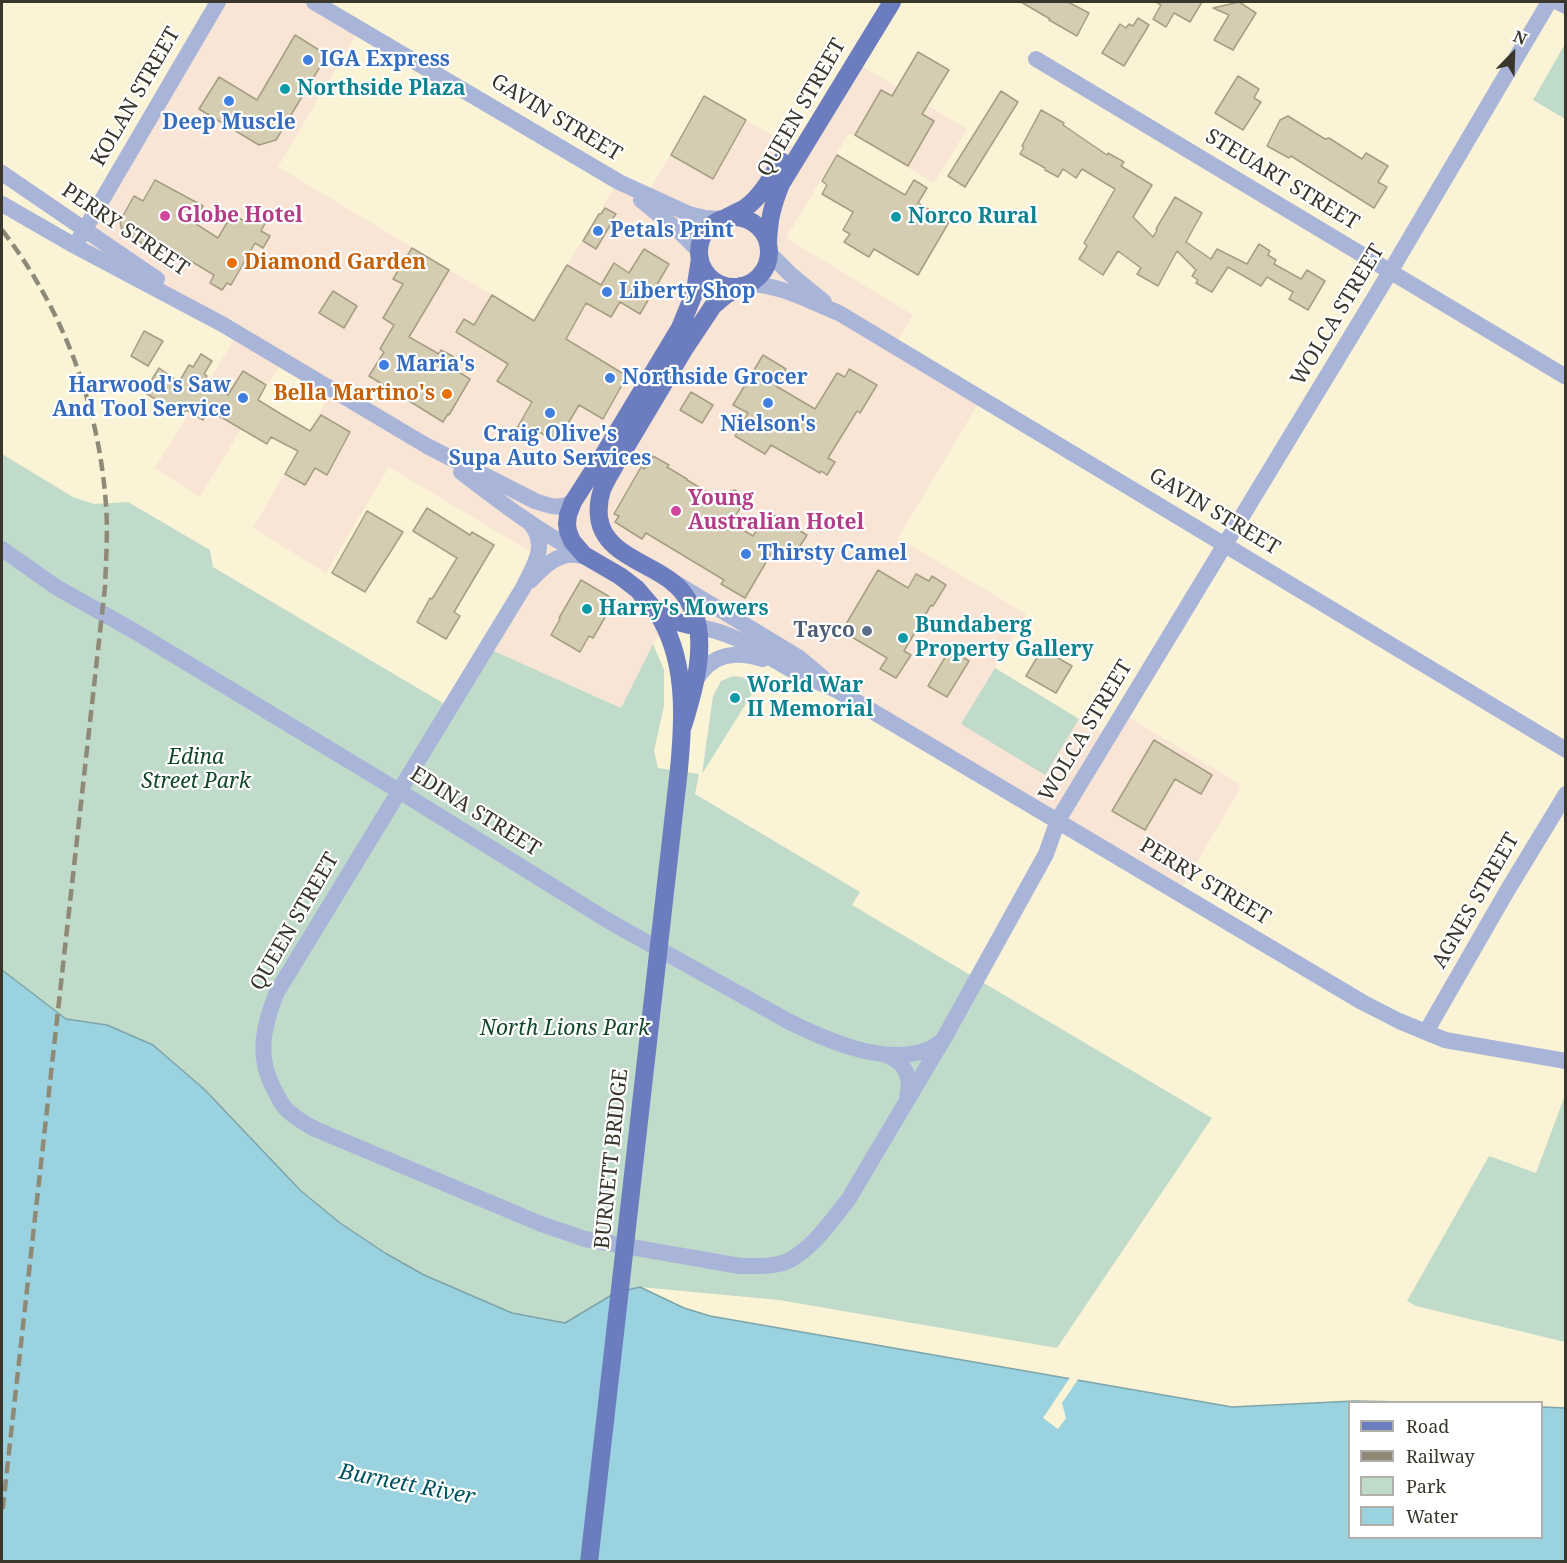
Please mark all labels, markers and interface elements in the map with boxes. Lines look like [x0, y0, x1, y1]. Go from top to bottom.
street label: KOLAN STREET [86, 23, 186, 171]
north arrow [1483, 24, 1543, 84]
text: N [1510, 25, 1530, 50]
street label: QUEEN STREET [752, 35, 852, 181]
place label: IGA Express [320, 47, 450, 73]
marker: IGA Express [301, 53, 315, 67]
street label: GAVIN STREET [486, 69, 626, 167]
place label: Northside Plaza [297, 76, 466, 102]
marker: Northside Plaza [278, 82, 292, 96]
marker: Deep Muscle [222, 94, 236, 108]
place label: Deep Muscle [162, 110, 296, 136]
street label: STEUART STREET [1201, 124, 1363, 236]
street label: PERRY STREET [57, 178, 193, 282]
place label: Globe Hotel [177, 203, 303, 229]
place label: Norco Rural [908, 204, 1037, 230]
marker: Globe Hotel [158, 209, 172, 223]
marker: Norco Rural [889, 210, 903, 224]
place label: Petals Print [610, 218, 734, 244]
marker: Petals Print [591, 224, 605, 238]
street label: WOLCA STREET [1286, 240, 1390, 390]
place label: Diamond Garden [244, 250, 426, 276]
marker: Diamond Garden [225, 256, 239, 270]
place label: Liberty Shop [619, 279, 755, 305]
marker: Liberty Shop [600, 285, 614, 299]
place label: Maria's [396, 352, 475, 378]
marker: Maria's [377, 358, 391, 372]
place label: Northside Grocer [622, 365, 808, 391]
marker: Northside Grocer [603, 371, 617, 385]
place label: Harwood's Saw And Tool Service [52, 373, 231, 423]
place label: Bella Martino's [273, 381, 435, 407]
marker: Bella Martino's [440, 387, 454, 401]
marker: Harwood's Saw And Tool Service [236, 391, 250, 405]
marker: Nielson's [761, 396, 775, 410]
marker: Craig Olive's Supa Auto Services [543, 406, 557, 420]
place label: Nielson's [720, 412, 816, 438]
place label: Craig Olive's Supa Auto Services [449, 422, 651, 472]
street label: GAVIN STREET [1144, 463, 1284, 561]
place label: Young Australian Hotel [688, 486, 864, 536]
marker: Young Australian Hotel [669, 504, 683, 518]
place label: Thirsty Camel [758, 541, 907, 567]
marker: Thirsty Camel [739, 547, 753, 561]
place label: Harry's Mowers [599, 596, 769, 622]
marker: Harry's Mowers [580, 602, 594, 616]
place label: Bundaberg Property Gallery [915, 613, 1094, 663]
place label: Tayco [794, 618, 855, 644]
marker: Tayco [860, 624, 874, 638]
marker: Bundaberg Property Gallery [896, 631, 910, 645]
street label: WOLCA STREET [1034, 656, 1138, 806]
place label: World War II Memorial [747, 673, 873, 723]
marker: World War II Memorial [728, 691, 742, 705]
park label: Edina Street Park [141, 745, 251, 795]
street label: EDINA STREET [405, 762, 545, 862]
street label: AGNES STREET [1427, 829, 1525, 973]
street label: PERRY STREET [1135, 833, 1275, 931]
street label: QUEEN STREET [245, 849, 345, 995]
park label: North Lions Park [480, 1016, 650, 1042]
street label: BURNETT BRIDGE [590, 1067, 634, 1251]
legend [1348, 1401, 1543, 1539]
text: Road [1406, 1414, 1449, 1438]
text: Railway [1406, 1444, 1475, 1468]
water label: Burnett River [337, 1459, 477, 1511]
text: Park [1406, 1474, 1446, 1498]
text: Water [1406, 1504, 1458, 1528]

